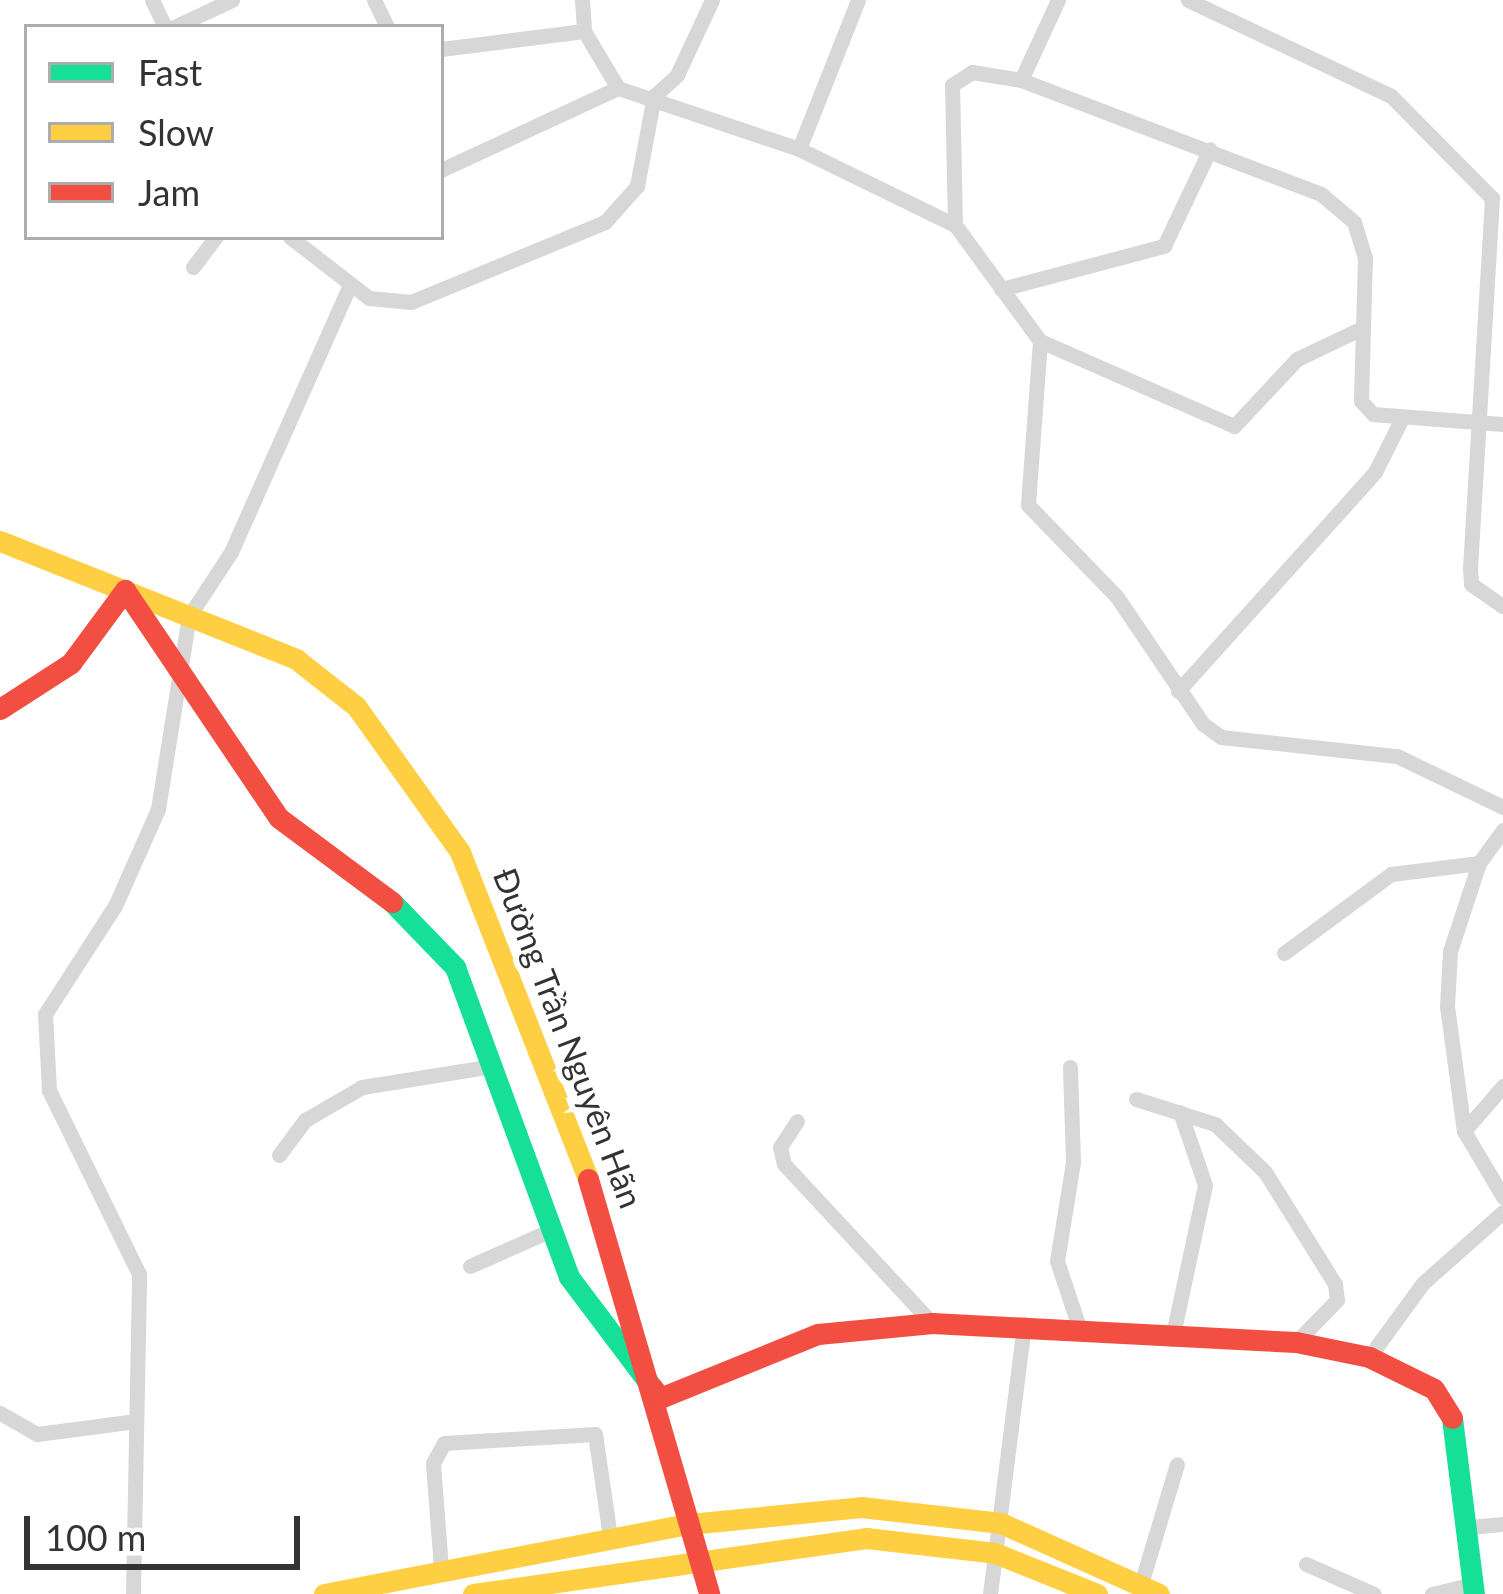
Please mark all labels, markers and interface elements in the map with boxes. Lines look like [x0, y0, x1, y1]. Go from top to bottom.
legend [24, 24, 444, 240]
text: Fast [138, 50, 202, 94]
text: Slow [138, 110, 214, 154]
text: Jam [138, 170, 200, 214]
street label: Đường Trần Nguyên Hãn [485, 862, 651, 1214]
scale bar [30, 1492, 306, 1566]
text: 100 m [45, 1515, 146, 1559]

